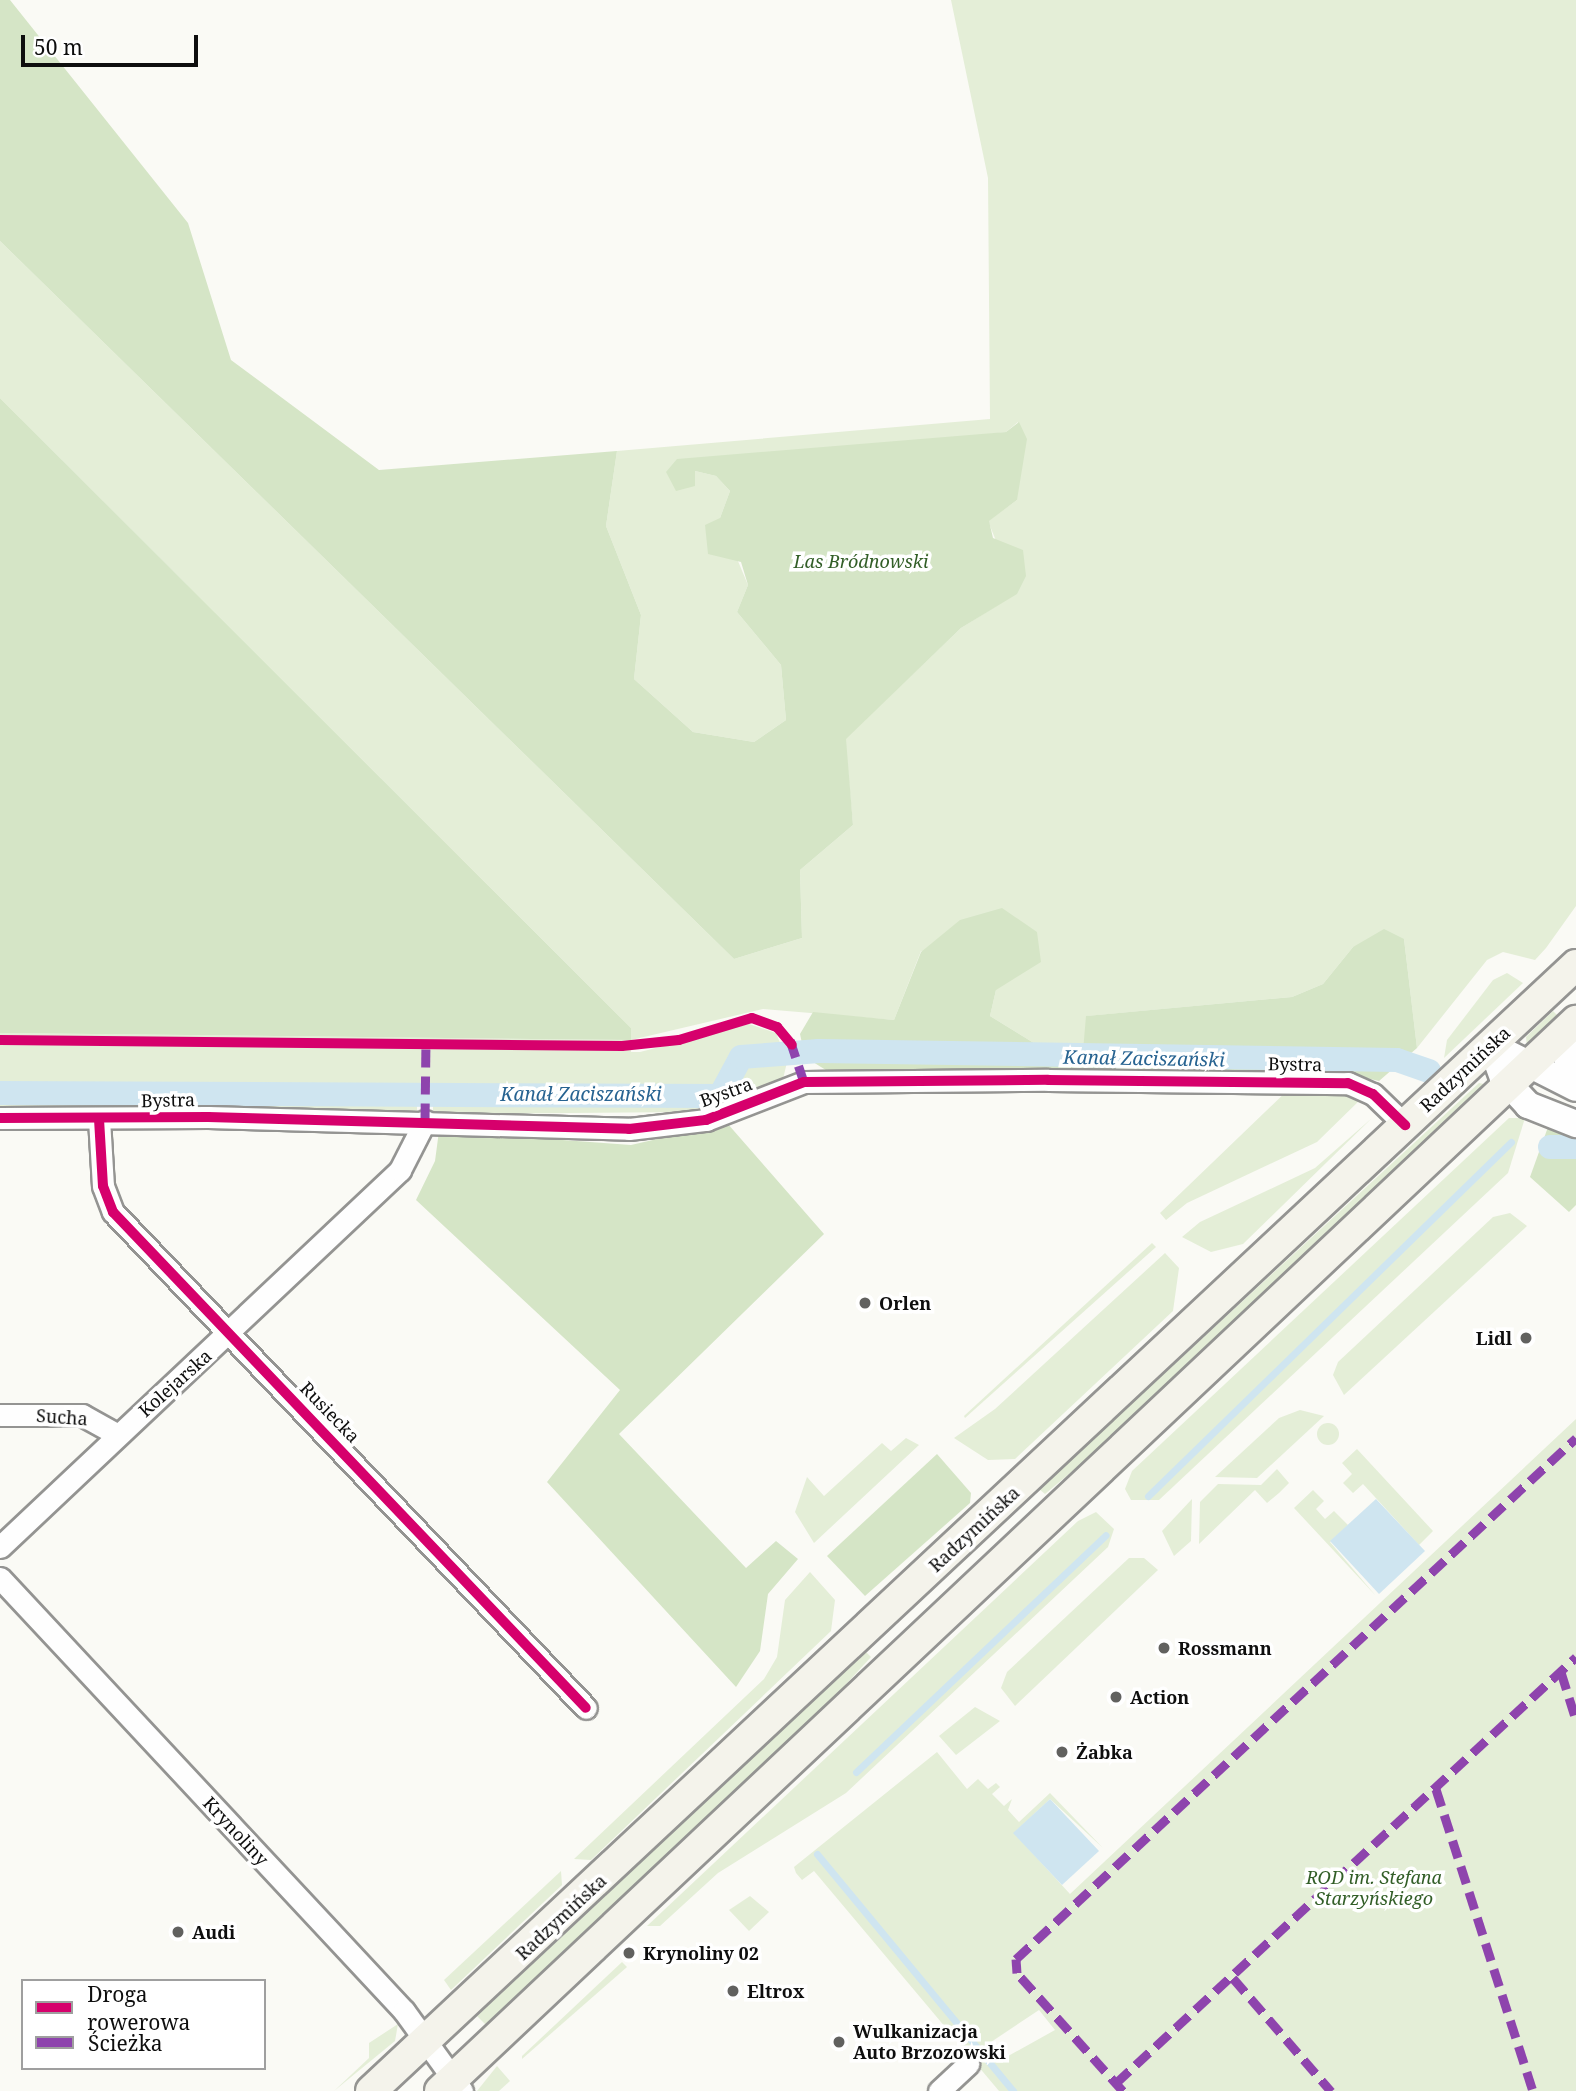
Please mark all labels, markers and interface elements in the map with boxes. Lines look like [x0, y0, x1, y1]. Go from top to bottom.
scale bar [24, 21, 201, 65]
text: 50 m [34, 33, 83, 61]
park label: Las Bródnowski [793, 550, 929, 572]
street label: Radzymińska [1415, 1022, 1515, 1116]
water label: Kanał Zaciszański [1063, 1046, 1225, 1072]
street label: Bystra [1268, 1053, 1322, 1075]
street label: Bystra [697, 1073, 755, 1111]
water label: Kanał Zaciszański [500, 1084, 662, 1106]
street label: Bystra [141, 1089, 195, 1111]
place label: Orlen [879, 1292, 931, 1314]
marker: Orlen [857, 1295, 873, 1311]
place label: Lidl [1476, 1327, 1512, 1349]
marker: Lidl [1518, 1330, 1534, 1346]
street label: Kolejarska [134, 1345, 216, 1421]
street label: Rusiecka [296, 1377, 364, 1447]
street label: Sucha [35, 1404, 89, 1430]
street label: Radzymińska [924, 1482, 1024, 1576]
place label: Rossmann [1178, 1637, 1272, 1659]
marker: Rossmann [1156, 1640, 1172, 1656]
place label: Action [1130, 1686, 1189, 1708]
marker: Action [1108, 1689, 1124, 1705]
place label: Żabka [1076, 1741, 1133, 1763]
marker: Żabka [1054, 1744, 1070, 1760]
street label: Krynoliny [199, 1792, 273, 1870]
park label: ROD im. Stefana Starzyńskiego [1306, 1867, 1442, 1910]
street label: Radzymińska [511, 1870, 611, 1964]
place label: Audi [192, 1921, 235, 1943]
marker: Audi [170, 1924, 186, 1940]
place label: Krynoliny 02 [643, 1942, 759, 1964]
marker: Krynoliny 02 [621, 1945, 637, 1961]
legend [21, 1979, 266, 2070]
text: Droga rowerowa [87, 1980, 190, 2036]
place label: Eltrox [747, 1980, 804, 2002]
marker: Eltrox [725, 1983, 741, 1999]
place label: Wulkanizacja Auto Brzozowski [853, 2021, 1006, 2064]
text: Ścieżka [88, 2029, 163, 2057]
marker: Wulkanizacja Auto Brzozowski [831, 2034, 847, 2050]

